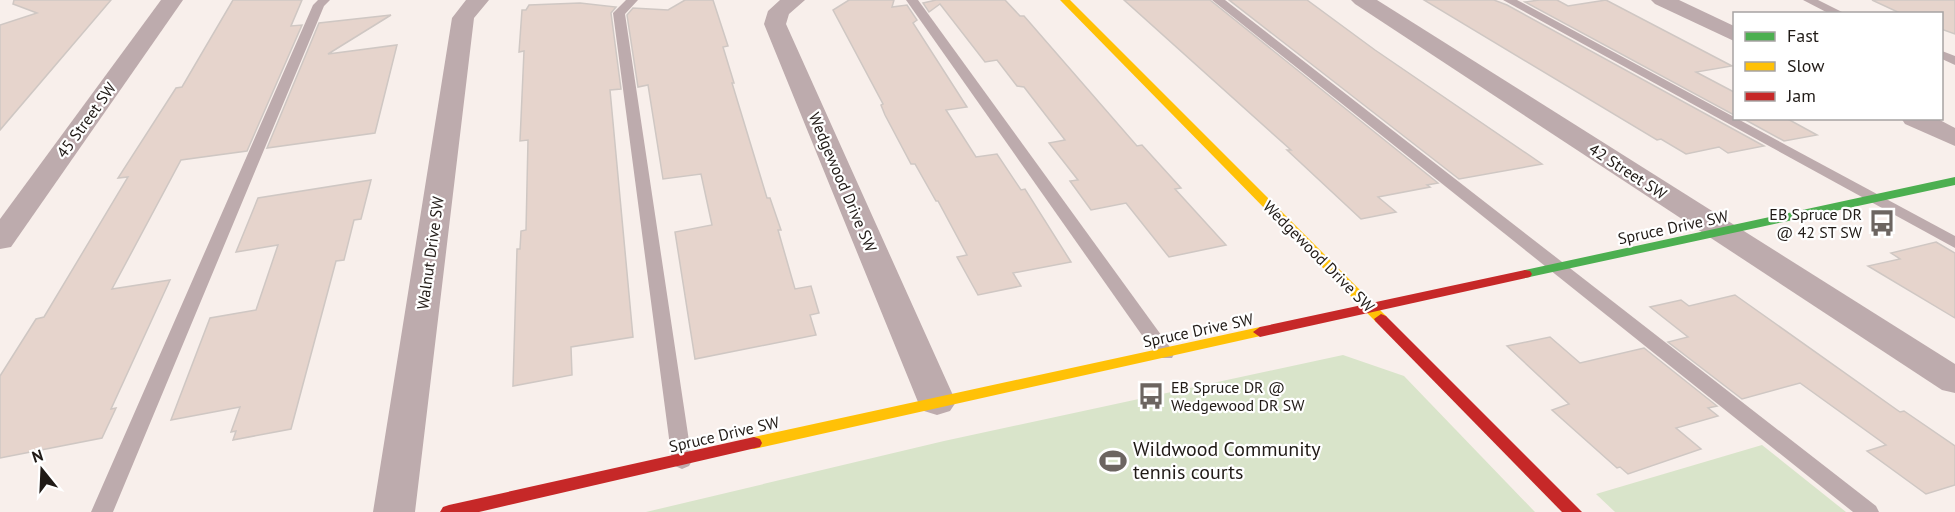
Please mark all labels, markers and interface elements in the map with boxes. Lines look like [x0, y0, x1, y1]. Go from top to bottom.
legend [1733, 12, 1943, 120]
text: Fast [1787, 24, 1819, 47]
text: Slow [1787, 54, 1825, 77]
street label: 45 Street SW [52, 78, 121, 162]
text: Jam [1786, 84, 1816, 107]
street label: Wedgewood Drive SW [805, 109, 882, 255]
street label: 42 Street SW [1585, 138, 1671, 204]
street label: Walnut Drive SW [412, 194, 448, 311]
street label: Wedgewood Drive SW [1259, 196, 1379, 316]
place label: EB Spruce DR @ 42 ST SW [1769, 204, 1863, 242]
street label: Spruce Drive SW [1616, 205, 1731, 248]
bus stop icon: EB Spruce DR @ 42 ST SW [1867, 208, 1897, 238]
street label: Spruce Drive SW [1141, 308, 1256, 351]
place label: EB Spruce DR @ Wedgewood DR SW [1171, 377, 1305, 415]
bus stop icon: EB Spruce DR @ Wedgewood DR SW [1136, 381, 1166, 411]
street label: Spruce Drive SW [667, 411, 782, 456]
place label: Wildwood Community tennis courts [1133, 436, 1321, 485]
north arrow [12, 440, 72, 500]
text: N [29, 445, 45, 467]
sports icon: Wildwood Community tennis courts [1098, 446, 1128, 476]

